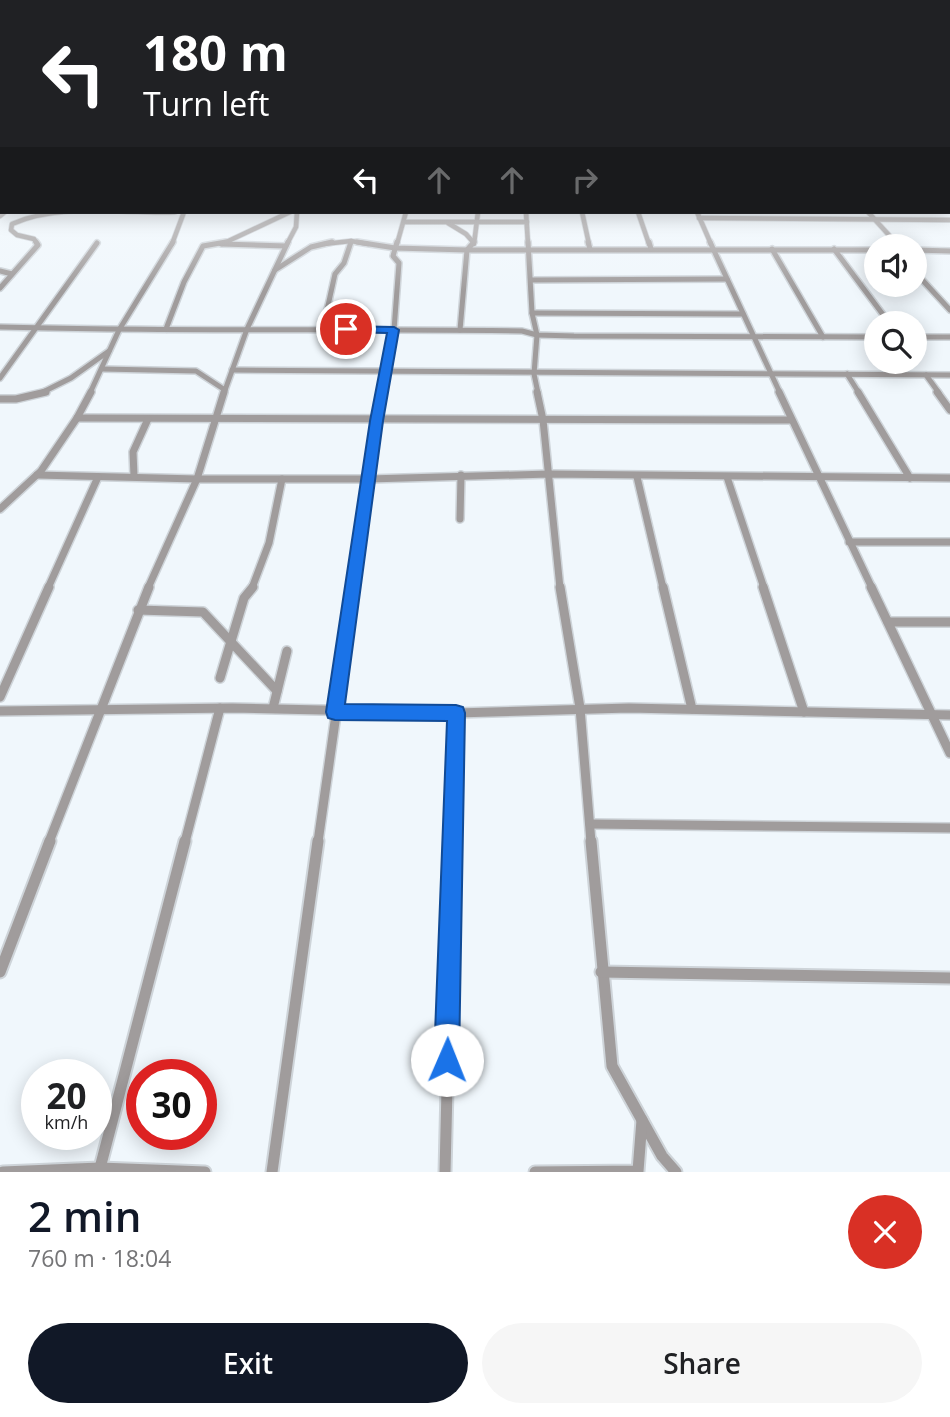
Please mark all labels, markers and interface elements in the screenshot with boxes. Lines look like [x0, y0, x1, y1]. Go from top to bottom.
text: 180 m [143, 19, 288, 85]
icon: left [28, 28, 119, 119]
text: Turn left [143, 82, 269, 125]
icon: left [347, 161, 385, 199]
icon: ahead [420, 161, 458, 199]
icon: ahead [493, 161, 531, 199]
icon: right [566, 161, 604, 199]
map controls [864, 234, 927, 374]
button: sound [864, 234, 927, 297]
pin [316, 299, 376, 359]
icon: arrive [327, 310, 365, 348]
button: search [864, 311, 927, 374]
position arrow [410, 1023, 484, 1097]
speed limit sign: 30 [126, 1059, 217, 1150]
text: 20 [46, 1072, 87, 1119]
text: km/h [45, 1110, 88, 1134]
text: 2 min [28, 1187, 141, 1244]
button: close [848, 1195, 922, 1269]
text: 760 m · 18:04 [28, 1242, 171, 1274]
button: Exit [28, 1323, 468, 1403]
button: Share [482, 1323, 922, 1403]

